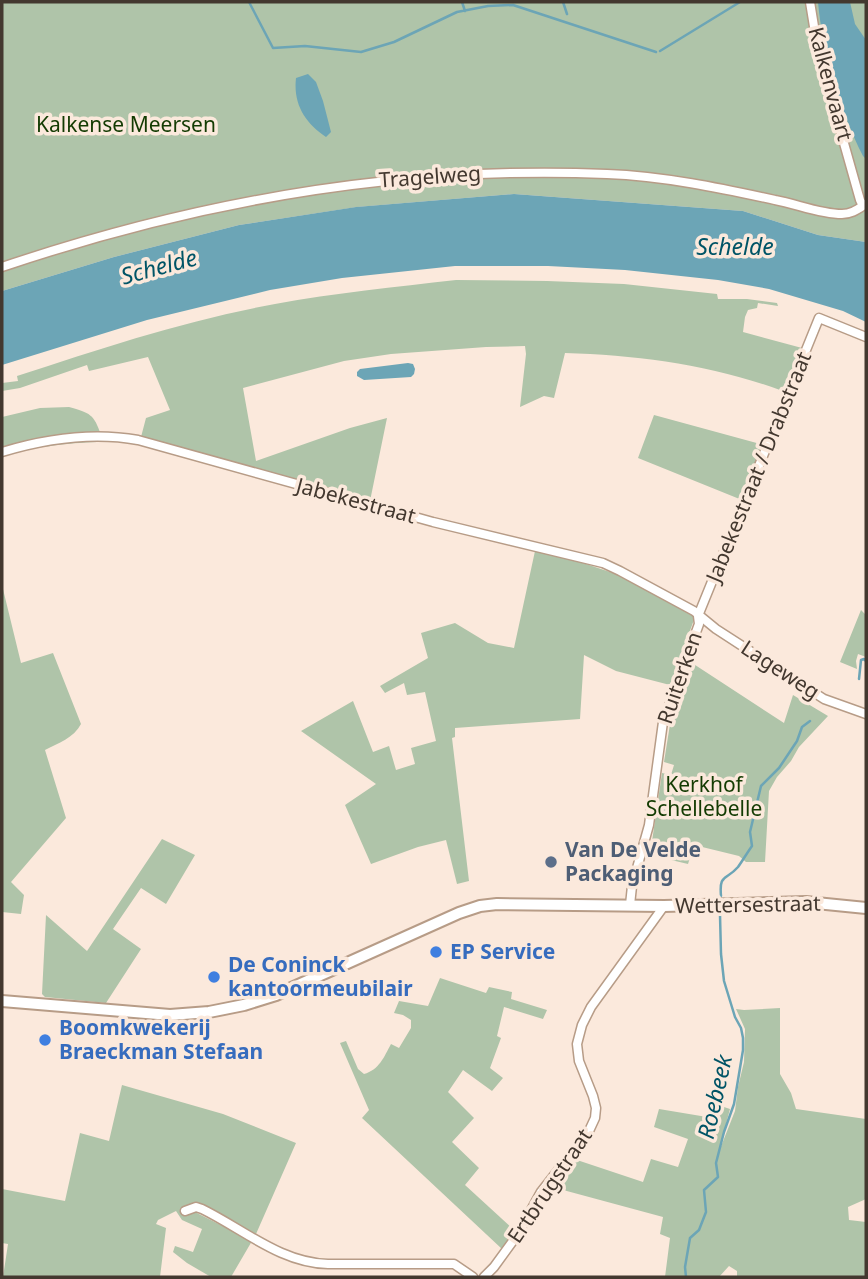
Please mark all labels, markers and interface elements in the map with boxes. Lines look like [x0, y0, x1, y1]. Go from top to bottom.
street label: Kalkenvaart [802, 24, 860, 144]
park label: Kalkense Meersen [36, 110, 216, 138]
street label: Tragelweg [378, 158, 482, 194]
water label: Schelde [696, 230, 774, 262]
water label: Schelde [117, 241, 200, 292]
street label: Jabekestraat / Drabstraat [698, 347, 817, 588]
street label: Jabekestraat [292, 470, 419, 529]
street label: Ruiterken [650, 628, 708, 727]
street label: Lageweg [736, 633, 825, 705]
park label: Kerkhof Schellebelle [646, 770, 762, 822]
place label: Van De Velde Packaging [565, 835, 701, 887]
marker: Van De Velde Packaging [543, 854, 559, 870]
street label: Wettersestraat [675, 889, 821, 919]
place label: EP Service [450, 937, 555, 965]
marker: EP Service [428, 944, 444, 960]
place label: De Coninck kantoormeubilair [228, 950, 413, 1002]
marker: De Coninck kantoormeubilair [206, 969, 222, 985]
place label: Boomkwekerij Braeckman Stefaan [59, 1013, 263, 1065]
marker: Boomkwekerij Braeckman Stefaan [37, 1032, 53, 1048]
water label: Roebeek [689, 1050, 740, 1142]
street label: Ertbrugstraat [501, 1122, 598, 1248]

